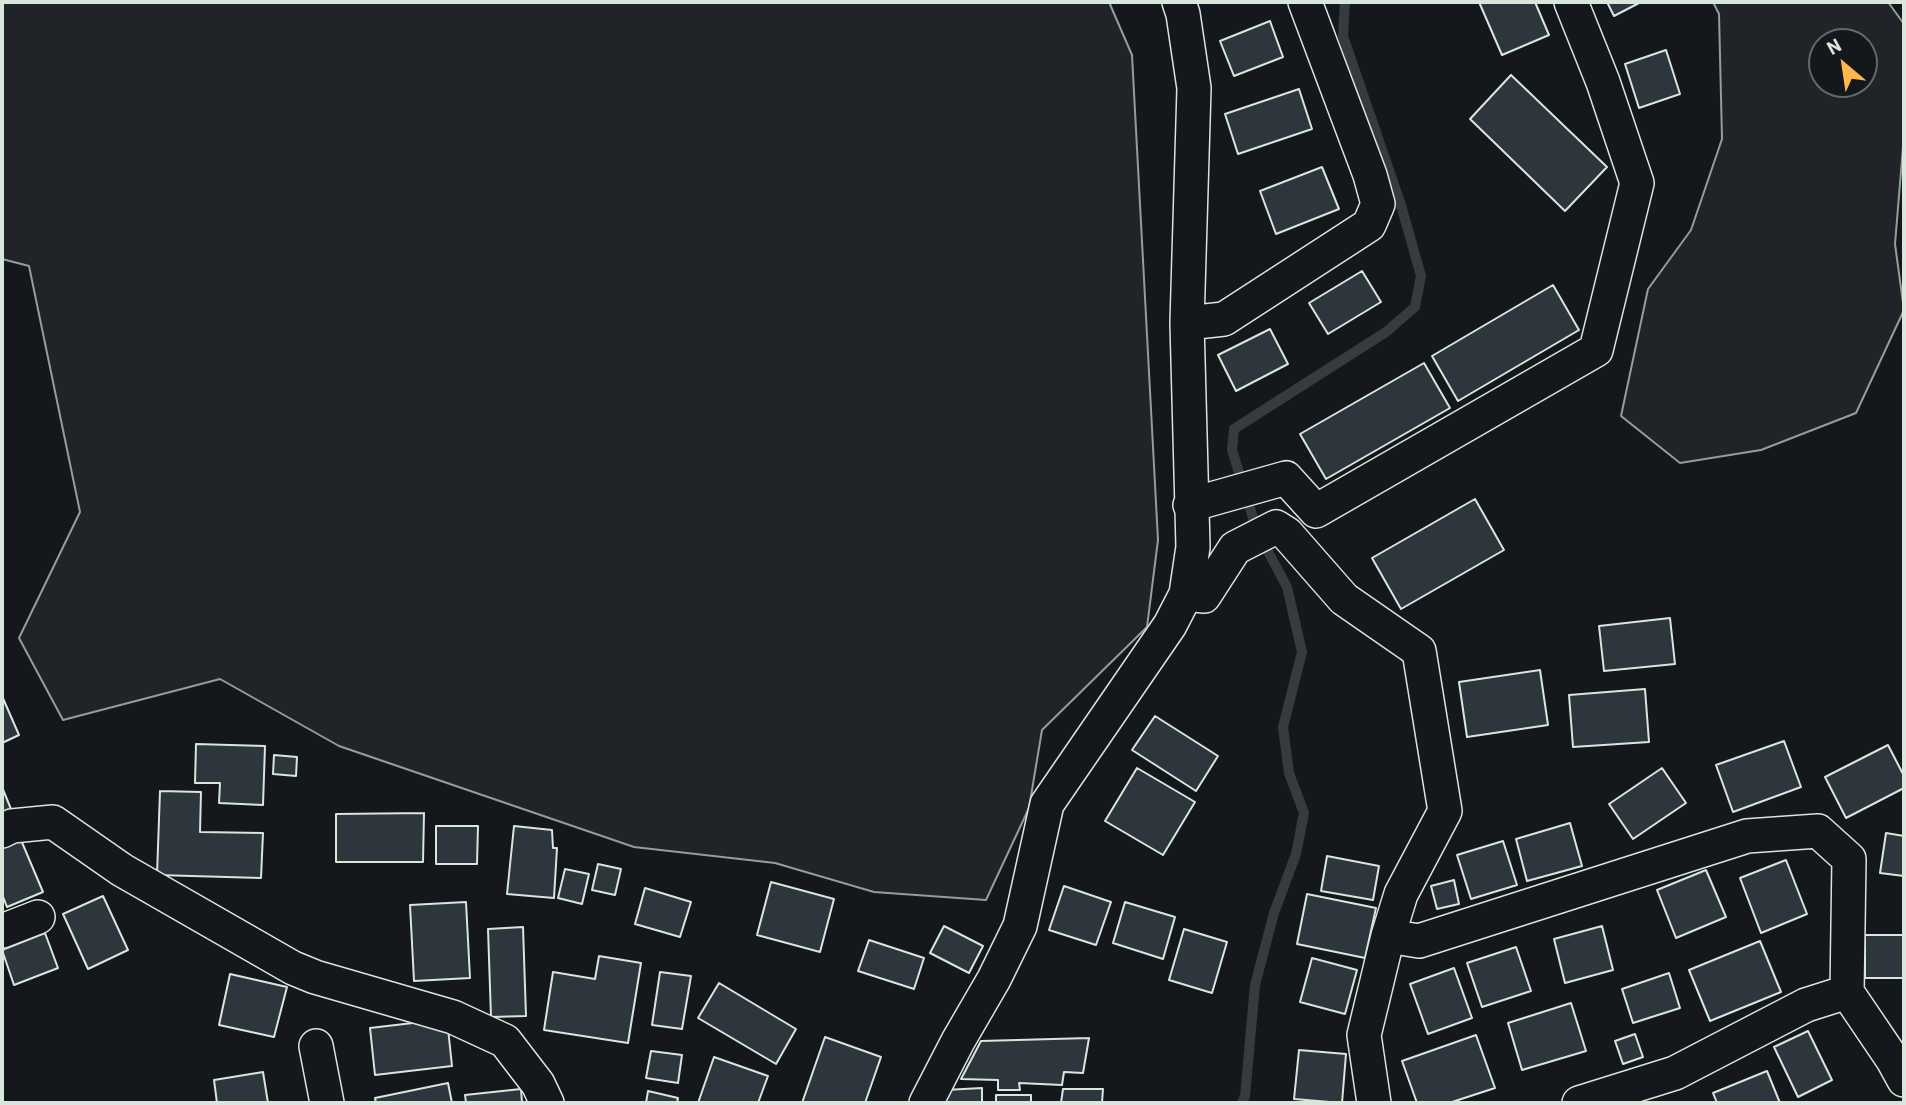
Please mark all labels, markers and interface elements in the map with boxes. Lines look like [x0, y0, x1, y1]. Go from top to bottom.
north arrow [1808, 28, 1878, 98]
text: N [1822, 33, 1845, 59]

